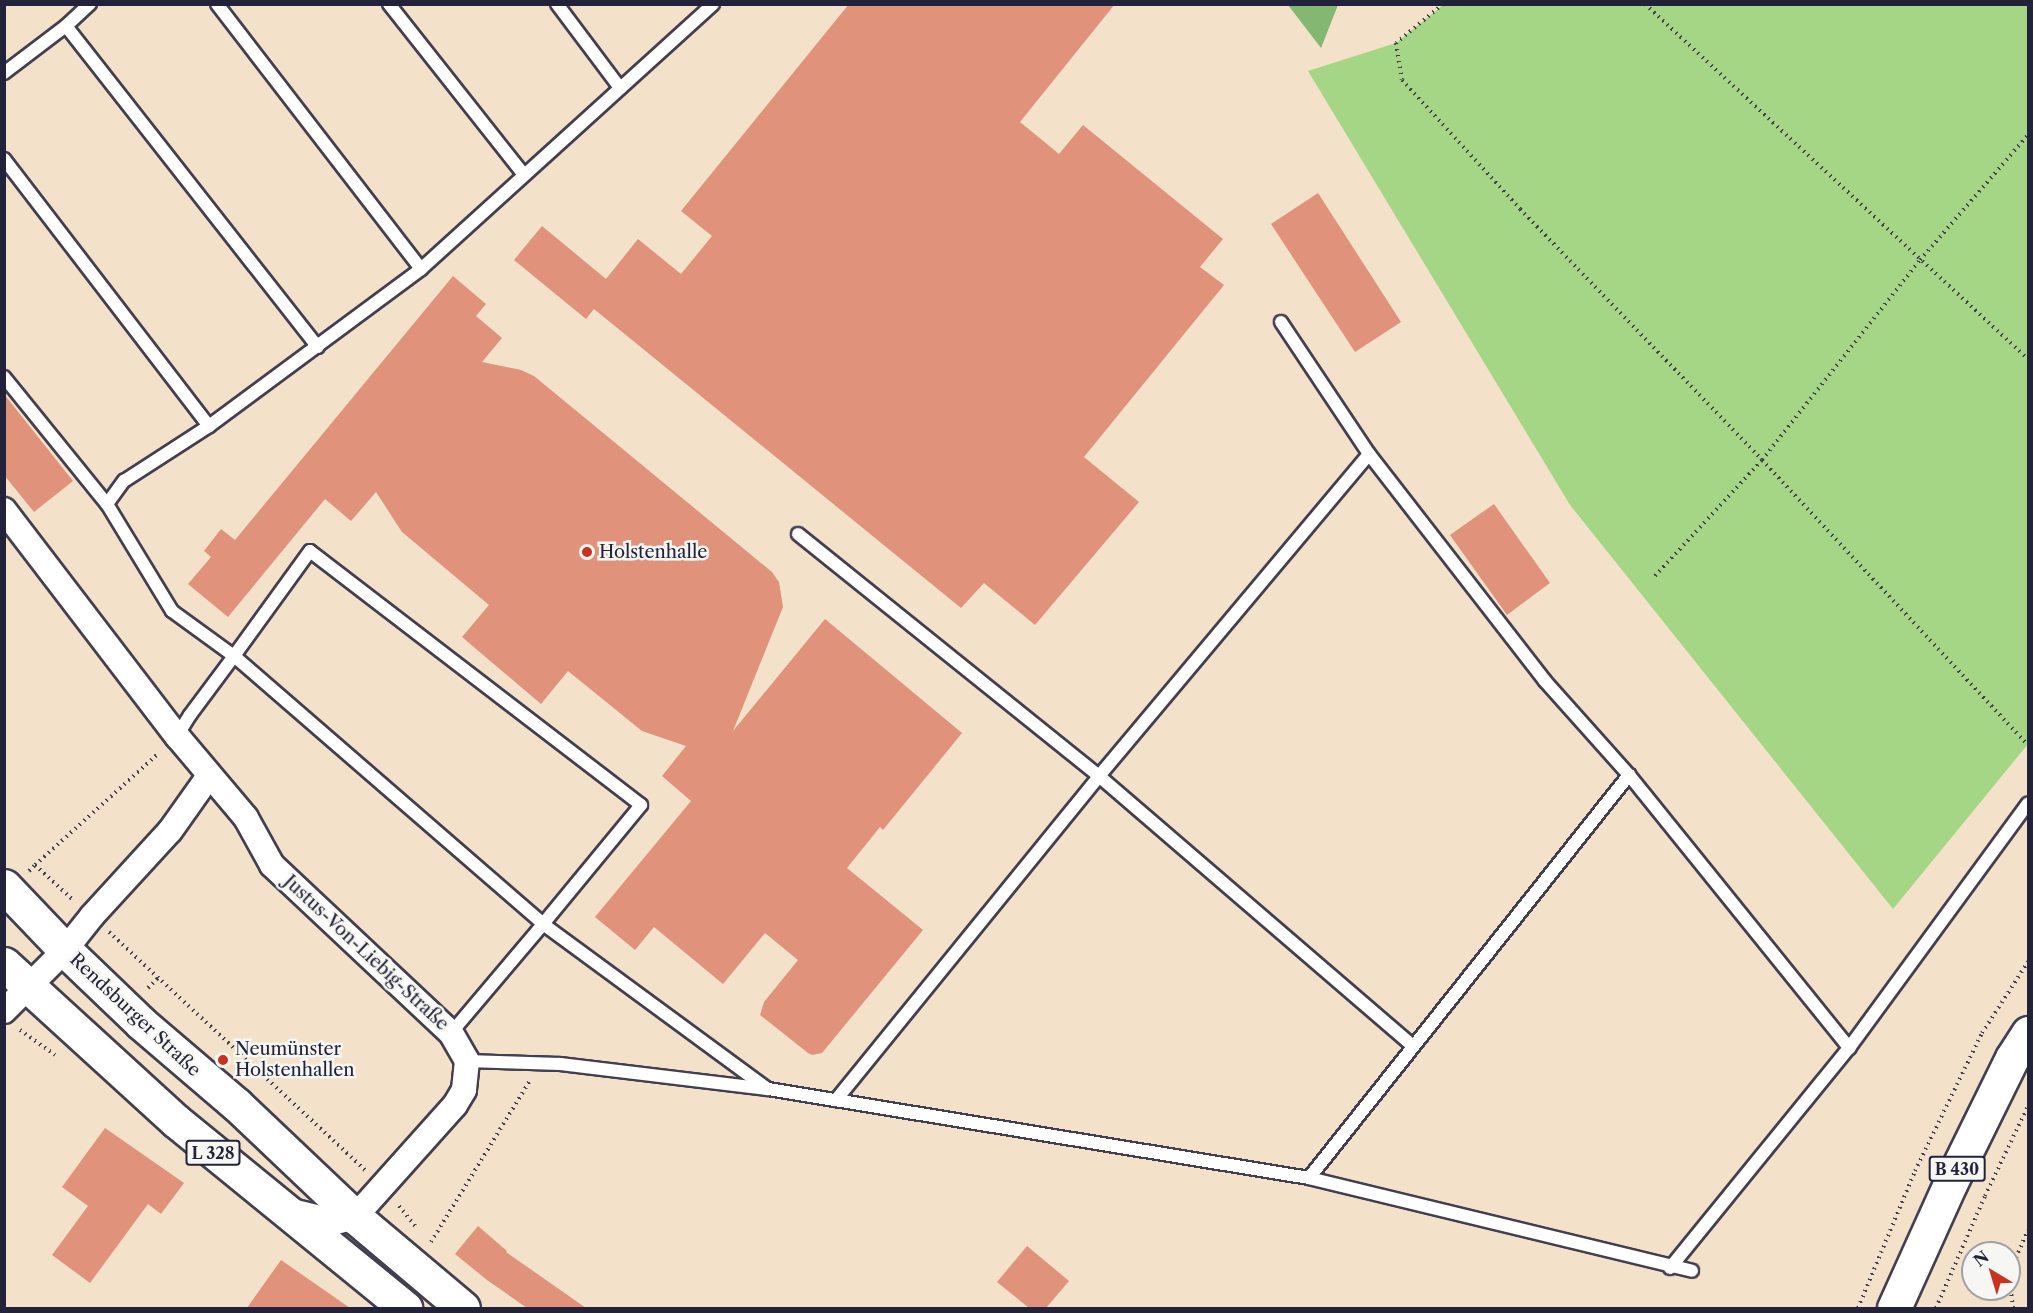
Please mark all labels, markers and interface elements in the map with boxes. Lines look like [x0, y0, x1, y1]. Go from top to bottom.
place label: Holstenhalle [599, 541, 707, 563]
marker: Holstenhalle [580, 545, 594, 559]
street label: Justus-Von-Liebig-Straße [279, 871, 453, 1035]
street label: Rendsburger Straße [65, 949, 205, 1081]
place label: Neumünster Holstenhallen [235, 1039, 355, 1082]
marker: Neumünster Holstenhallen [216, 1053, 230, 1067]
road number: L 328 [184, 1140, 242, 1166]
road number: B 430 [1928, 1156, 1986, 1182]
north arrow [1961, 1241, 2021, 1301]
text: N [1970, 1246, 1993, 1271]

